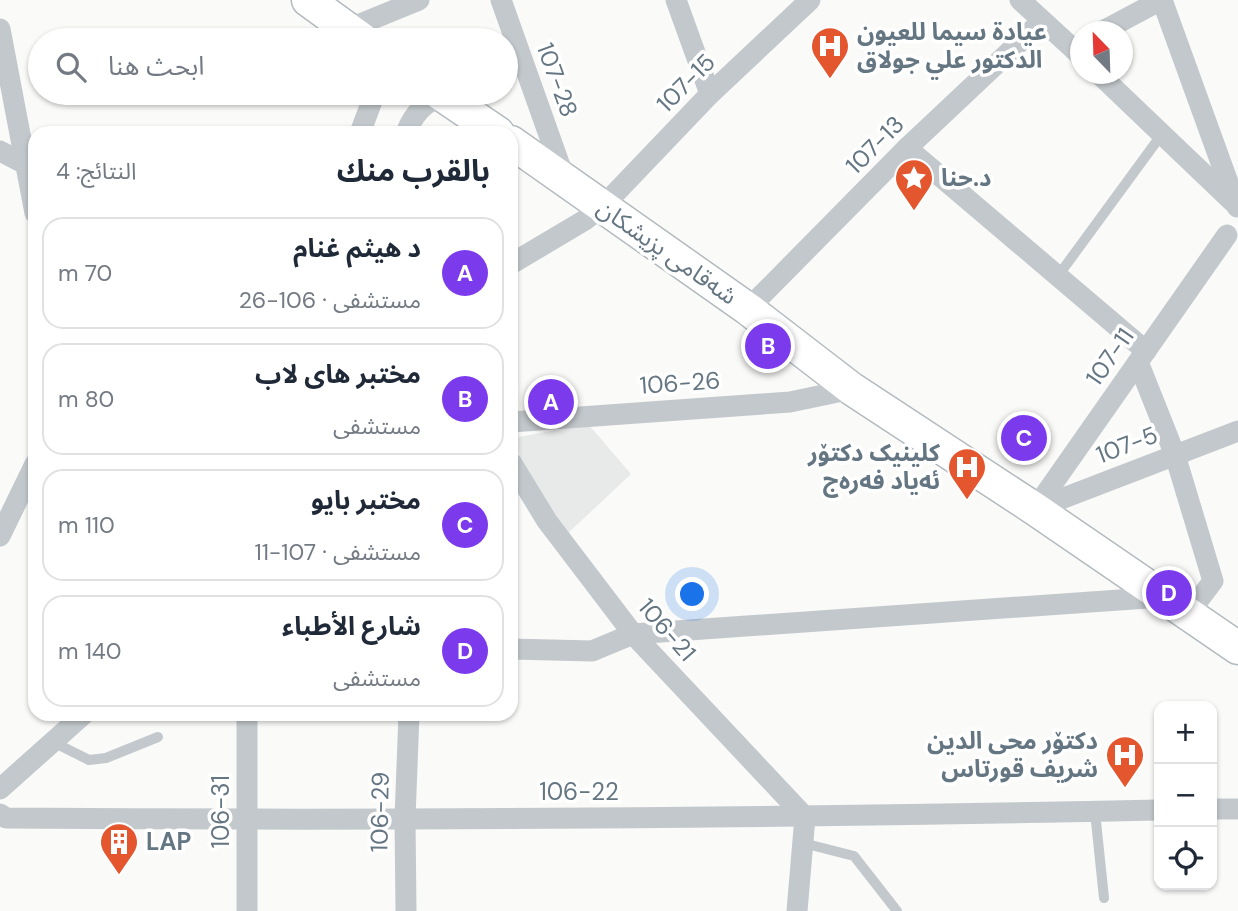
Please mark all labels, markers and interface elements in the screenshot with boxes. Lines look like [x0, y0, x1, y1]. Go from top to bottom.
place label: عيادة سيما للعيون الدكتور علي جولاق [857, 16, 1047, 80]
north arrow [1070, 21, 1133, 84]
hospital icon: عيادة سيما للعيون الدكتور علي جولاق [809, 25, 851, 80]
search box [28, 28, 518, 105]
street label: 107-28 [530, 39, 585, 121]
street label: 107-15 [650, 47, 722, 119]
icon: search [52, 48, 90, 86]
text: ابحث هنا [108, 49, 205, 83]
street label: 107-13 [839, 109, 910, 180]
text: بالقرب منك [337, 151, 490, 190]
text: النتائج: 4 [56, 156, 136, 186]
place icon: د.حنا [893, 157, 935, 212]
place label: د.حنا [941, 162, 991, 193]
street label: شەقامی پزیشکان [591, 192, 743, 311]
text: د هيثم غنام [293, 231, 421, 265]
text: 70 m [58, 258, 112, 288]
text: A [457, 258, 473, 288]
text: مستشفى · 106-26 [239, 285, 421, 315]
pin: B [745, 320, 791, 372]
street label: 107-11 [1079, 322, 1141, 392]
text: مختبر هاى لاب [255, 357, 421, 391]
street label: 106-26 [639, 364, 721, 401]
pin: A [528, 376, 574, 428]
text: 80 m [58, 384, 114, 414]
text: B [458, 384, 472, 414]
text: مستشفى [333, 411, 421, 441]
pin: C [1001, 412, 1047, 464]
street label: 107-5 [1092, 419, 1162, 470]
place label: کلینیک دکتۆر ئەیاد فەرەج [807, 437, 941, 498]
hospital icon: کلینیک دکتۆر ئەیاد فەرەج [946, 446, 988, 501]
text: مختبر بايو [311, 483, 421, 517]
text: 110 m [58, 510, 115, 540]
text: C [457, 510, 474, 540]
text: مستشفى · 107-11 [254, 537, 421, 567]
pin: D [1146, 567, 1192, 619]
your location [675, 577, 709, 611]
street label: 106-21 [632, 592, 703, 667]
text: شارع الأطباء [282, 609, 421, 643]
text: 140 m [58, 636, 122, 666]
text: D [457, 636, 473, 666]
text: مستشفى [333, 663, 421, 693]
map controls [1154, 701, 1217, 890]
button: + [1154, 701, 1217, 764]
place label: دکتۆر محی الدین شریف قورتاس [927, 725, 1098, 784]
hospital icon: دکتۆر محی الدین شریف قورتاس [1104, 734, 1146, 789]
button: − [1154, 764, 1217, 827]
street label: 106-29 [363, 771, 396, 853]
street label: 106-31 [205, 775, 236, 849]
street label: 106-22 [539, 776, 619, 807]
building icon: LAP [98, 821, 140, 876]
place label: LAP [146, 826, 191, 857]
button: locate [1154, 827, 1217, 890]

